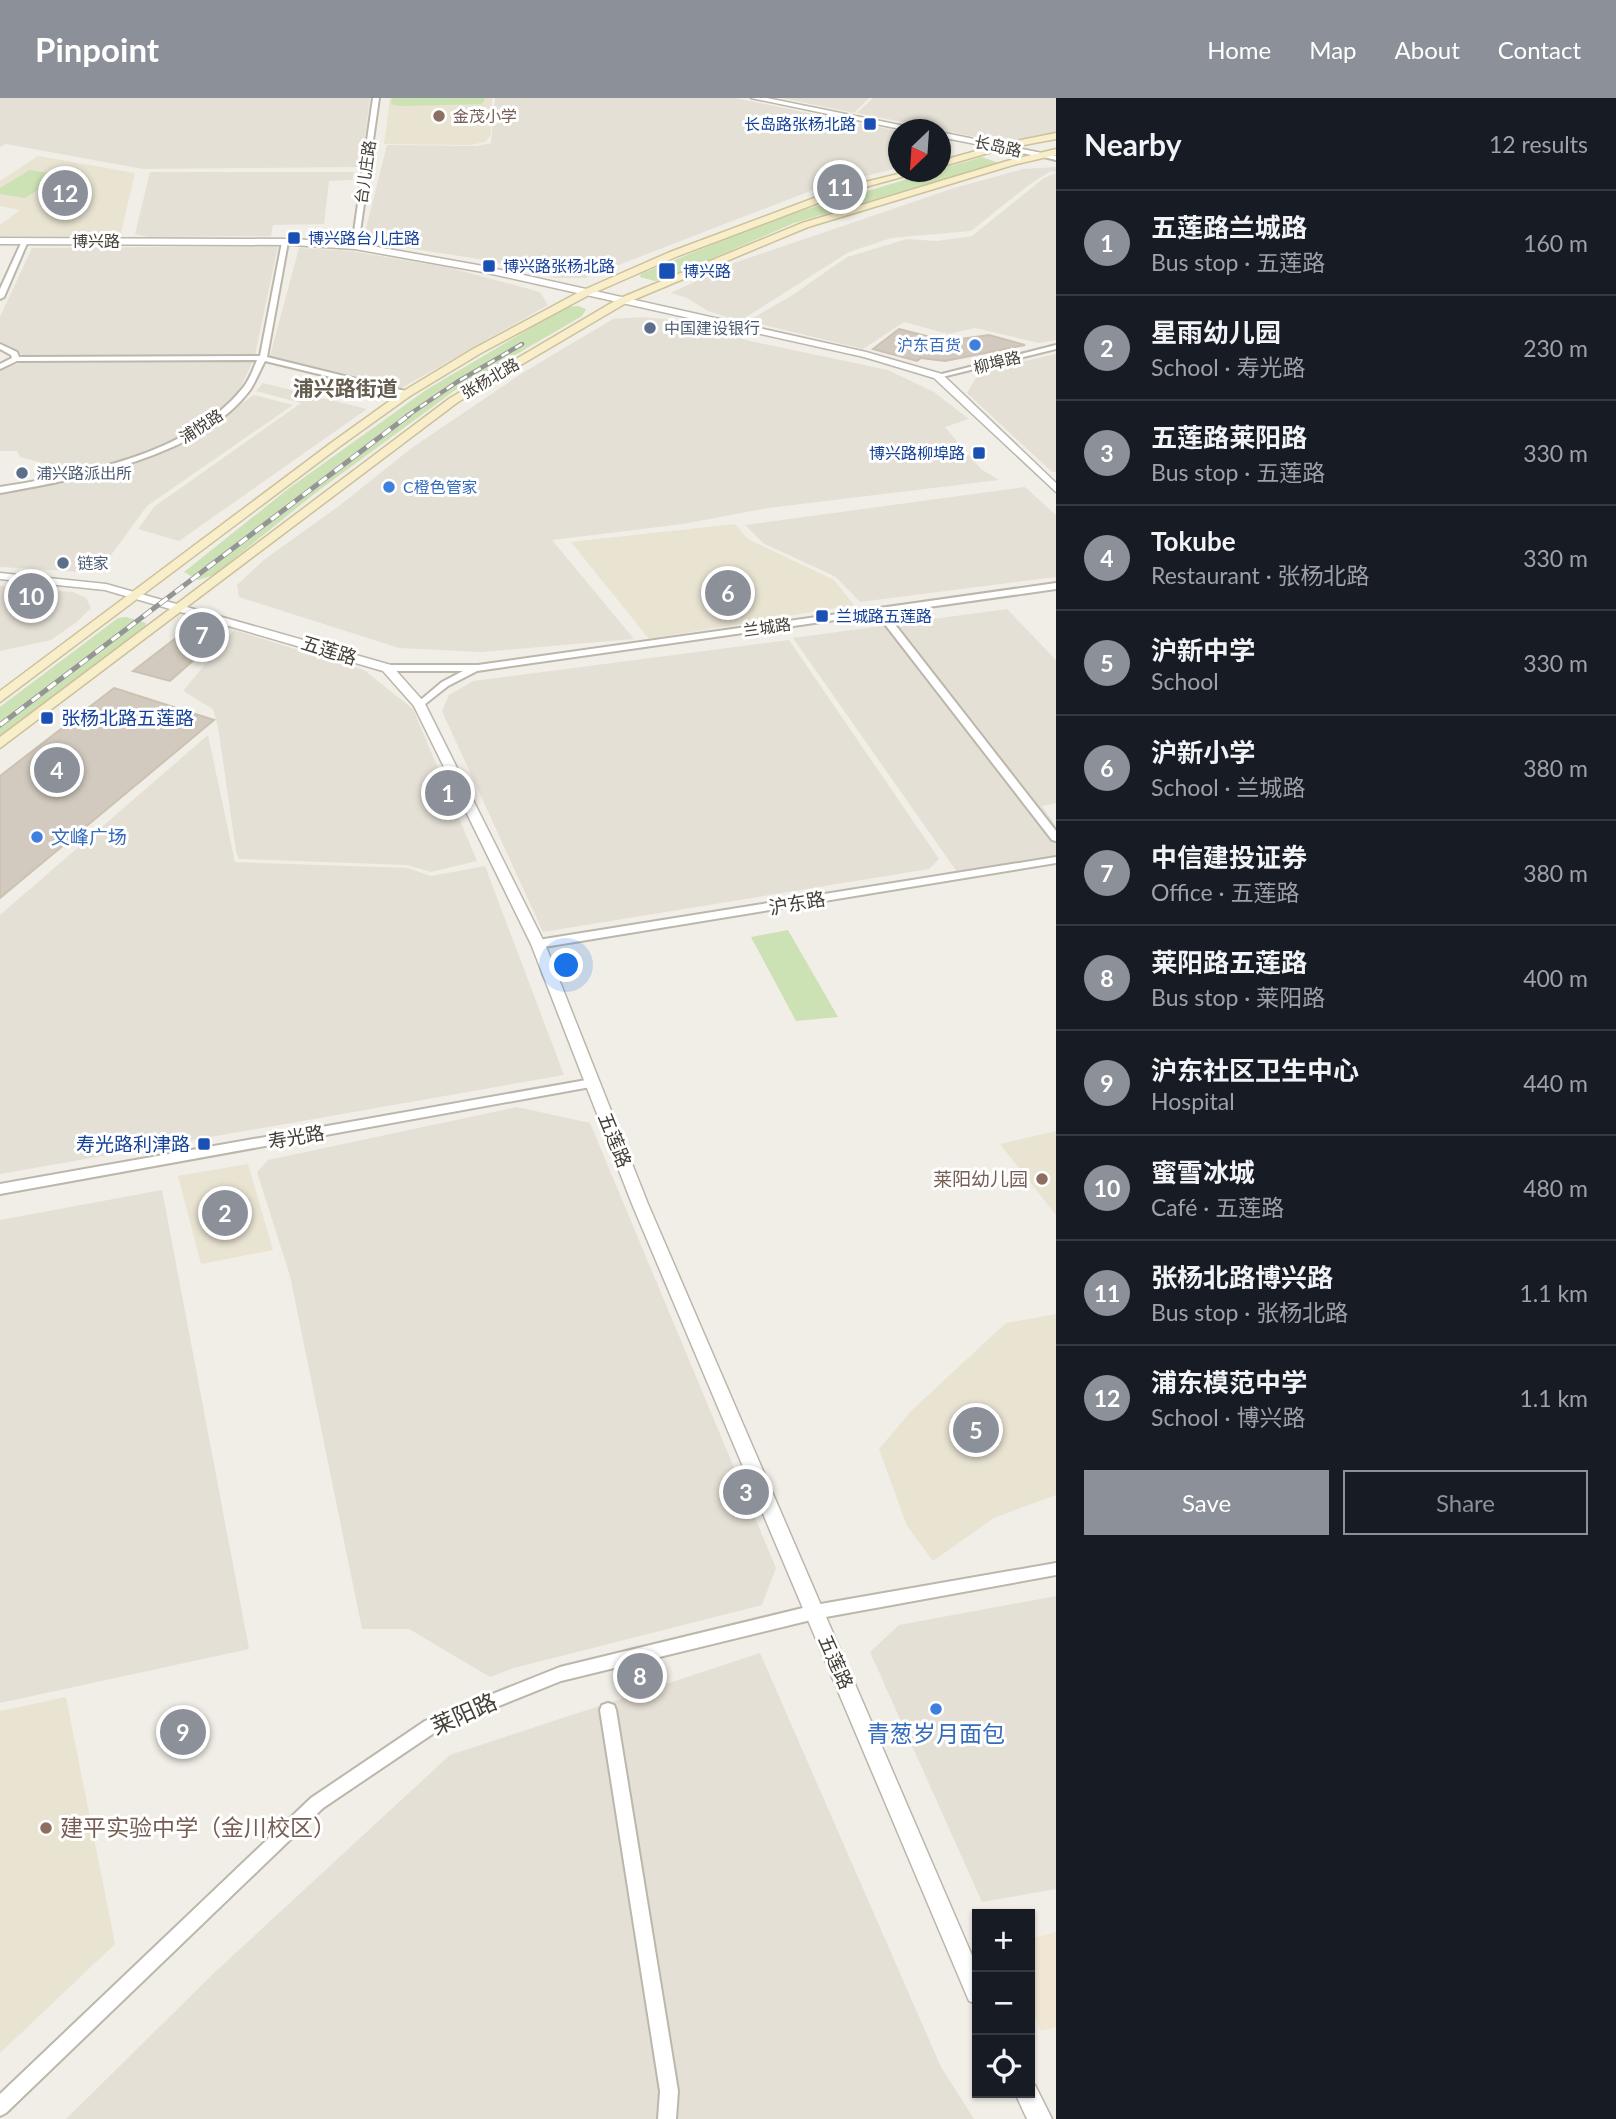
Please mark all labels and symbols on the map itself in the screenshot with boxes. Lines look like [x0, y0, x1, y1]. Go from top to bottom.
place label: 金茂小学 [453, 106, 517, 125]
marker: 金茂小学 [431, 108, 447, 124]
place label: 长岛路张杨北路 [744, 114, 856, 133]
marker: 长岛路张杨北路 [862, 116, 878, 132]
north arrow [888, 119, 951, 182]
street label: 长岛路 [973, 131, 1024, 160]
street label: 台儿庄路 [351, 139, 378, 205]
pin: 11 [817, 161, 863, 213]
pin: 12 [42, 167, 88, 219]
place label: 博兴路台儿庄路 [308, 228, 420, 247]
marker: 博兴路台儿庄路 [286, 230, 302, 246]
street label: 博兴路 [72, 231, 120, 250]
place label: 博兴路张杨北路 [503, 256, 615, 275]
marker: 博兴路张杨北路 [481, 258, 497, 274]
marker: 博兴路 [657, 261, 677, 281]
place label: 博兴路 [683, 261, 731, 280]
place label: 中国建设银行 [664, 318, 760, 337]
marker: 中国建设银行 [642, 320, 658, 336]
place label: 沪东百货 [897, 335, 961, 354]
marker: 沪东百货 [967, 337, 983, 353]
street label: 柳埠路 [971, 346, 1022, 377]
street label: 张杨北路 [457, 353, 522, 402]
district label: 浦兴路街道 [293, 375, 398, 400]
street label: 浦悦路 [175, 405, 226, 447]
place label: 博兴路柳埠路 [869, 443, 965, 462]
marker: 博兴路柳埠路 [971, 445, 987, 461]
place label: 浦兴路派出所 [36, 463, 132, 482]
marker: 浦兴路派出所 [14, 465, 30, 481]
place label: C橙色管家 [403, 477, 478, 496]
marker: C橙色管家 [381, 479, 397, 495]
place label: 链家 [77, 553, 109, 572]
marker: 链家 [55, 555, 71, 571]
pin: 6 [705, 567, 751, 619]
pin: 10 [8, 570, 54, 622]
place label: 兰城路五莲路 [836, 606, 932, 625]
marker: 兰城路五莲路 [814, 608, 830, 624]
pin: 7 [179, 609, 225, 661]
street label: 兰城路 [742, 614, 792, 639]
street label: 五莲路 [299, 630, 360, 669]
place label: 张杨北路五莲路 [61, 706, 194, 729]
marker: 张杨北路五莲路 [39, 710, 55, 726]
pin: 4 [34, 744, 80, 796]
pin: 1 [425, 767, 471, 819]
place label: 文峰广场 [51, 825, 127, 848]
marker: 文峰广场 [29, 829, 45, 845]
street label: 沪东路 [767, 886, 827, 919]
your location [549, 948, 583, 982]
street label: 五莲路 [594, 1109, 637, 1171]
street label: 寿光路 [266, 1120, 326, 1153]
place label: 寿光路利津路 [76, 1132, 190, 1155]
marker: 寿光路利津路 [196, 1136, 212, 1152]
place label: 莱阳幼儿园 [933, 1167, 1028, 1190]
marker: 莱阳幼儿园 [1034, 1171, 1050, 1187]
pin: 2 [202, 1187, 248, 1239]
pin: 5 [953, 1404, 999, 1456]
pin: 3 [723, 1466, 769, 1518]
street label: 五莲路 [814, 1631, 859, 1693]
pin: 8 [617, 1650, 663, 1702]
street label: 莱阳路 [426, 1686, 501, 1740]
marker: 青葱岁月面包 [928, 1701, 944, 1717]
pin: 9 [160, 1706, 206, 1758]
place label: 青葱岁月面包 [867, 1719, 1005, 1747]
place label: 建平实验中学（金川校区） [60, 1813, 336, 1841]
marker: 建平实验中学（金川校区） [38, 1820, 54, 1836]

